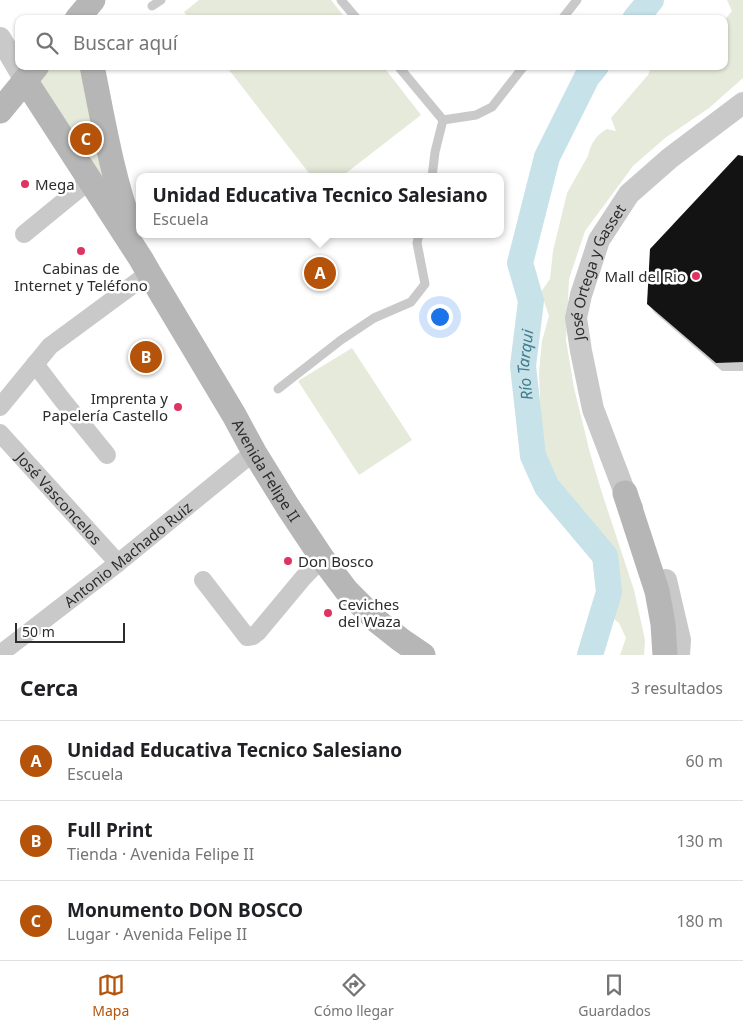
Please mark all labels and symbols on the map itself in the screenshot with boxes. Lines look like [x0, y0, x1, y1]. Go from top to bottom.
pin: C [70, 120, 102, 158]
place label: Mega [35, 174, 75, 194]
marker: Mega [19, 178, 31, 190]
street label: José Ortega y Gasset [566, 200, 630, 344]
marker: Cabinas de Internet y Teléfono [75, 245, 87, 257]
pin: A [304, 254, 336, 292]
place label: Cabinas de Internet y Teléfono [14, 258, 148, 295]
place label: Mall del Rio [605, 266, 686, 286]
marker: Mall del Rio [690, 270, 702, 282]
your location [427, 304, 453, 330]
water label: Río Tarqui [512, 327, 539, 401]
pin: B [130, 338, 162, 376]
place label: Imprenta y Papelería Castello [42, 388, 168, 425]
marker: Imprenta y Papelería Castello [172, 401, 184, 413]
street label: Avenida Felipe II [228, 415, 305, 525]
street label: José Vasconcelos [11, 446, 106, 549]
street label: Antonio Machado Ruiz [60, 497, 196, 611]
place label: Don Bosco [298, 551, 373, 571]
marker: Don Bosco [282, 555, 294, 567]
place label: Ceviches del Waza [338, 594, 401, 631]
marker: Ceviches del Waza [322, 607, 334, 619]
scale bar [15, 620, 125, 643]

